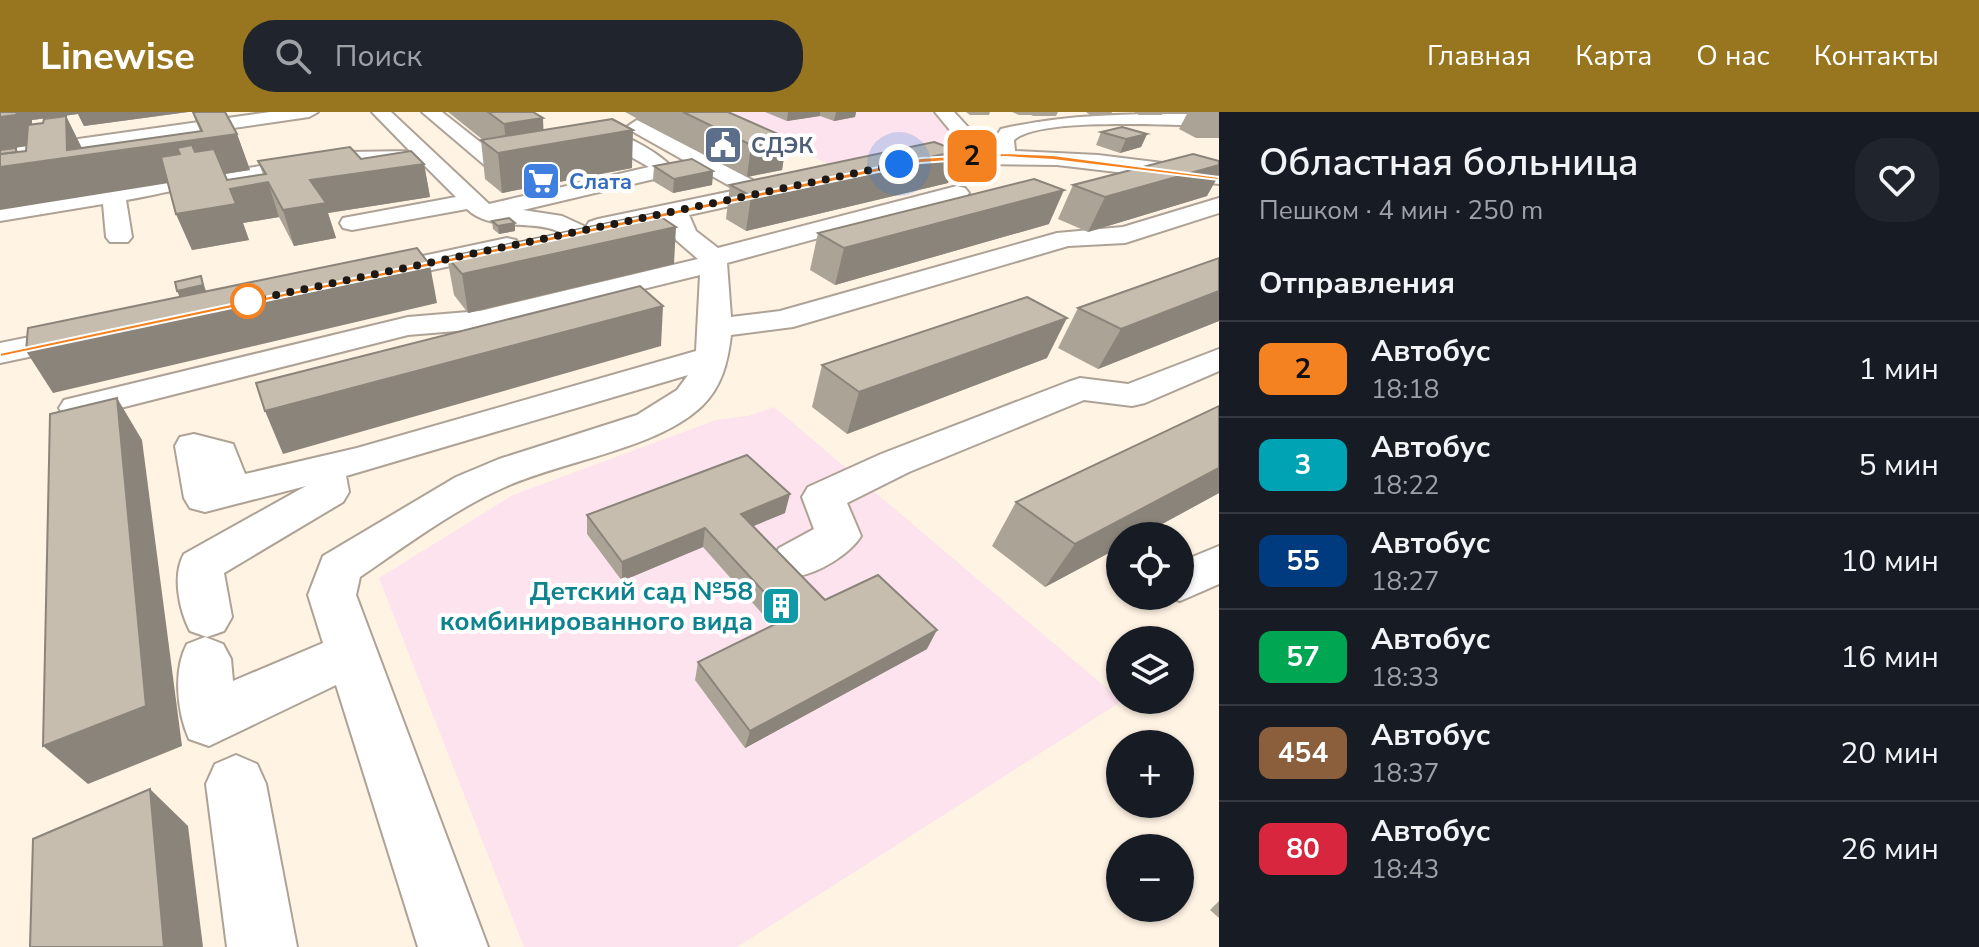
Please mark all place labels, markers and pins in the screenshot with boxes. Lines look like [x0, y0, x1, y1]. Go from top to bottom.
public building icon: СДЭК [702, 124, 744, 166]
place label: СДЭК [751, 131, 813, 161]
supermarket icon: Слата [520, 160, 562, 202]
place label: Слата [569, 167, 632, 197]
unlabelled marker [231, 284, 265, 318]
place label: Детский сад №58 комбинированного вида [440, 574, 753, 639]
building icon: Детский сад №58 комбинированного вида [760, 585, 802, 627]

